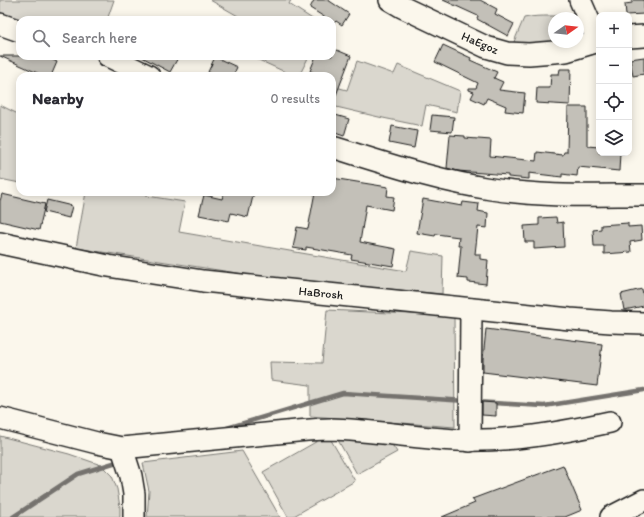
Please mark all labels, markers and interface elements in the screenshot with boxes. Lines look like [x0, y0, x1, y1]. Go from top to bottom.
north arrow [548, 12, 584, 48]
map controls [596, 12, 632, 156]
button: + [596, 12, 632, 48]
search box [16, 16, 336, 60]
icon: search [30, 27, 52, 49]
text: Search here [62, 29, 137, 47]
street label: HaEgoz [459, 29, 501, 57]
button: − [596, 48, 632, 84]
button: locate [596, 84, 632, 120]
text: Nearby [32, 88, 84, 108]
text: 0 results [270, 91, 320, 106]
button: layers [596, 120, 632, 156]
street label: HaBrosh [298, 284, 345, 302]

